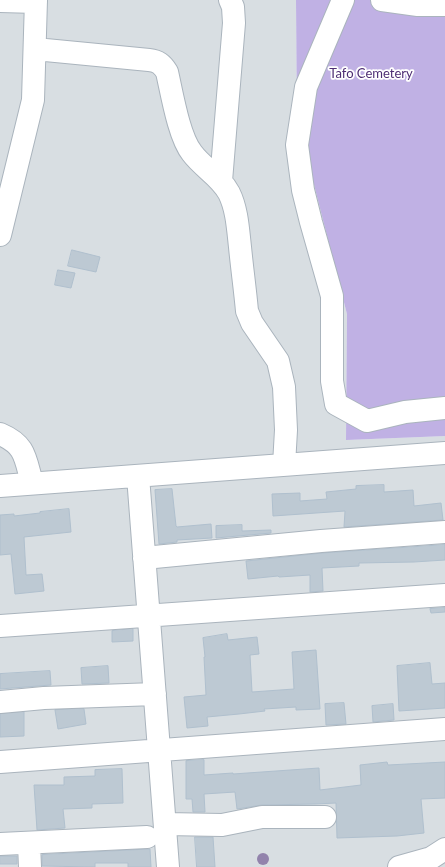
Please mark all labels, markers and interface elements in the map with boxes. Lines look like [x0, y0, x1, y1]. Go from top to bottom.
park label: Tafo Cemetery [329, 66, 413, 82]

